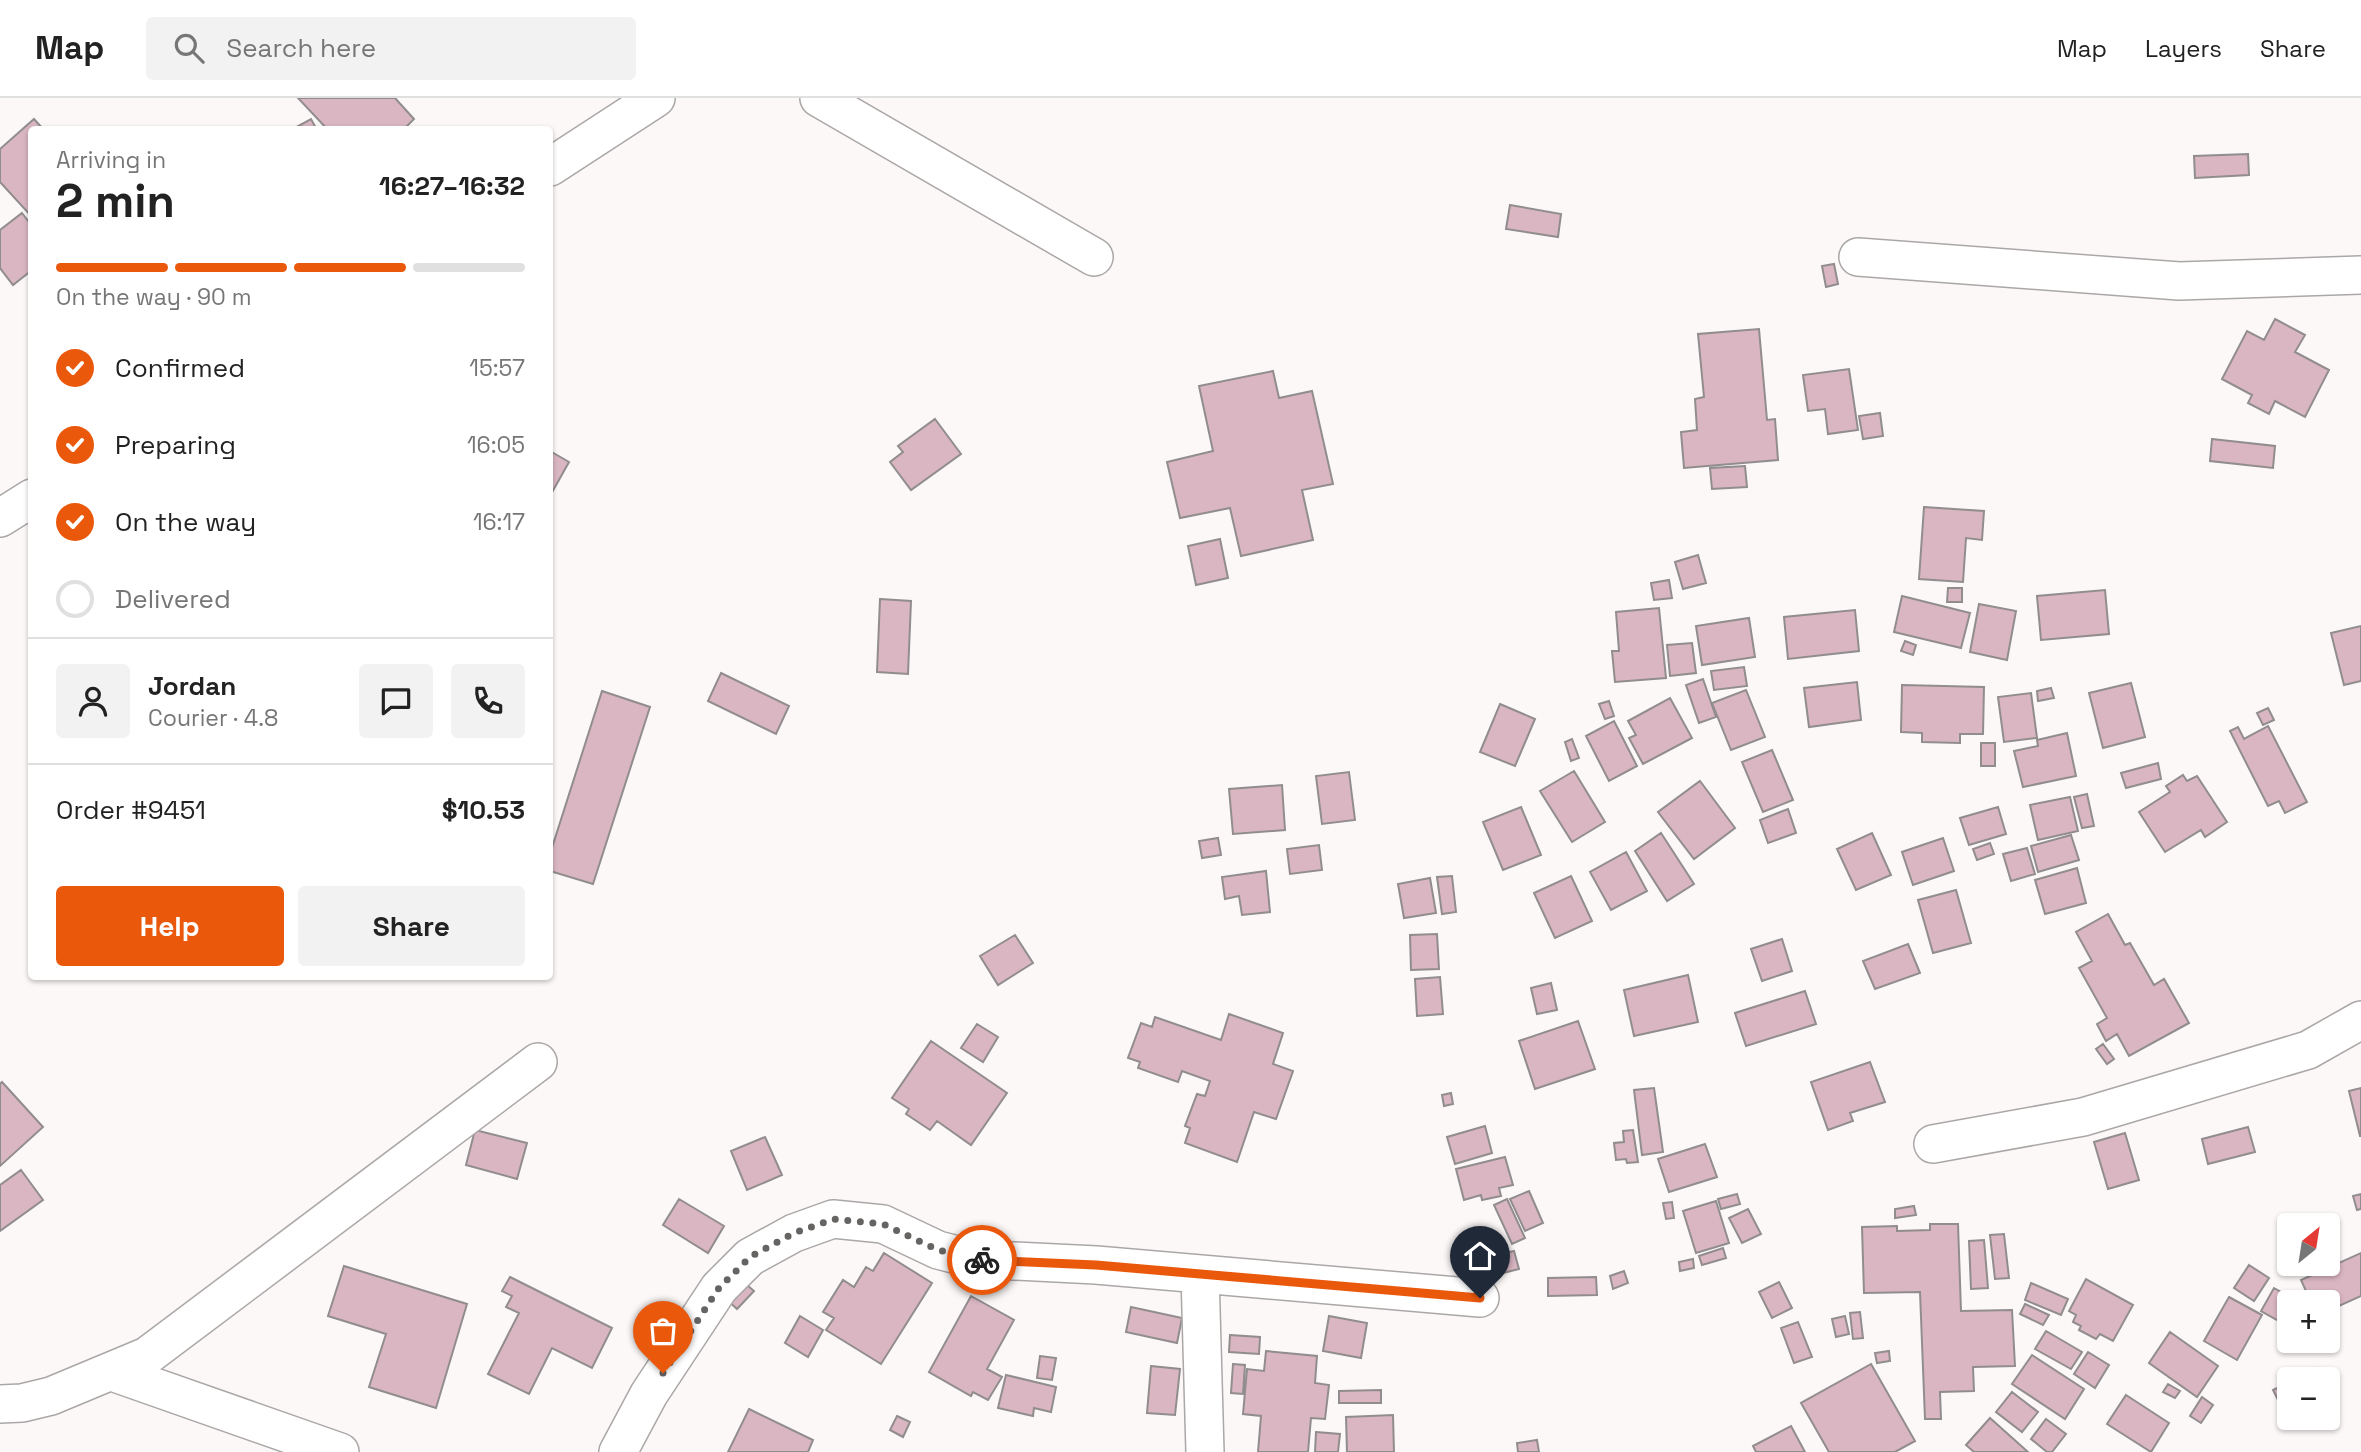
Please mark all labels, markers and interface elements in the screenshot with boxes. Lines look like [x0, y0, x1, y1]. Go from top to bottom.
search box [146, 17, 636, 80]
text: Map [35, 27, 104, 69]
icon: search [170, 29, 208, 67]
text: Search here [226, 31, 376, 65]
text: Map [2057, 33, 2107, 64]
text: Layers [2145, 33, 2222, 64]
text: Share [2260, 33, 2326, 64]
text: Arriving in [56, 145, 166, 175]
text: 16:27–16:32 [379, 169, 525, 203]
text: 2 min [56, 172, 175, 230]
text: On the way · 90 m [56, 282, 251, 312]
icon: check [56, 349, 94, 387]
text: Confirmed [115, 351, 245, 385]
text: 15:57 [469, 353, 525, 383]
icon: check [56, 426, 94, 464]
text: Preparing [115, 428, 236, 462]
text: 16:05 [467, 430, 525, 460]
icon: check [56, 503, 94, 541]
text: On the way [115, 505, 256, 539]
text: 16:17 [473, 507, 525, 537]
text: Delivered [115, 582, 231, 616]
button: person [56, 664, 130, 738]
button: chat [359, 664, 433, 738]
button: phone [451, 664, 525, 738]
text: Jordan [148, 669, 236, 703]
text: Courier · 4.8 [148, 703, 278, 733]
text: Order #9451 [56, 793, 206, 827]
text: $10.53 [442, 793, 525, 827]
button: Help [56, 886, 284, 966]
button: Share [298, 886, 525, 966]
north arrow [2277, 1213, 2340, 1276]
map controls [2277, 1213, 2340, 1430]
courier [947, 1225, 1017, 1295]
pin [1450, 1226, 1510, 1298]
icon: home [1461, 1237, 1499, 1275]
icon: bike [963, 1241, 1001, 1279]
button: + [2277, 1290, 2340, 1353]
pin [633, 1301, 693, 1373]
icon: bag [644, 1312, 682, 1350]
button: − [2277, 1367, 2340, 1430]

